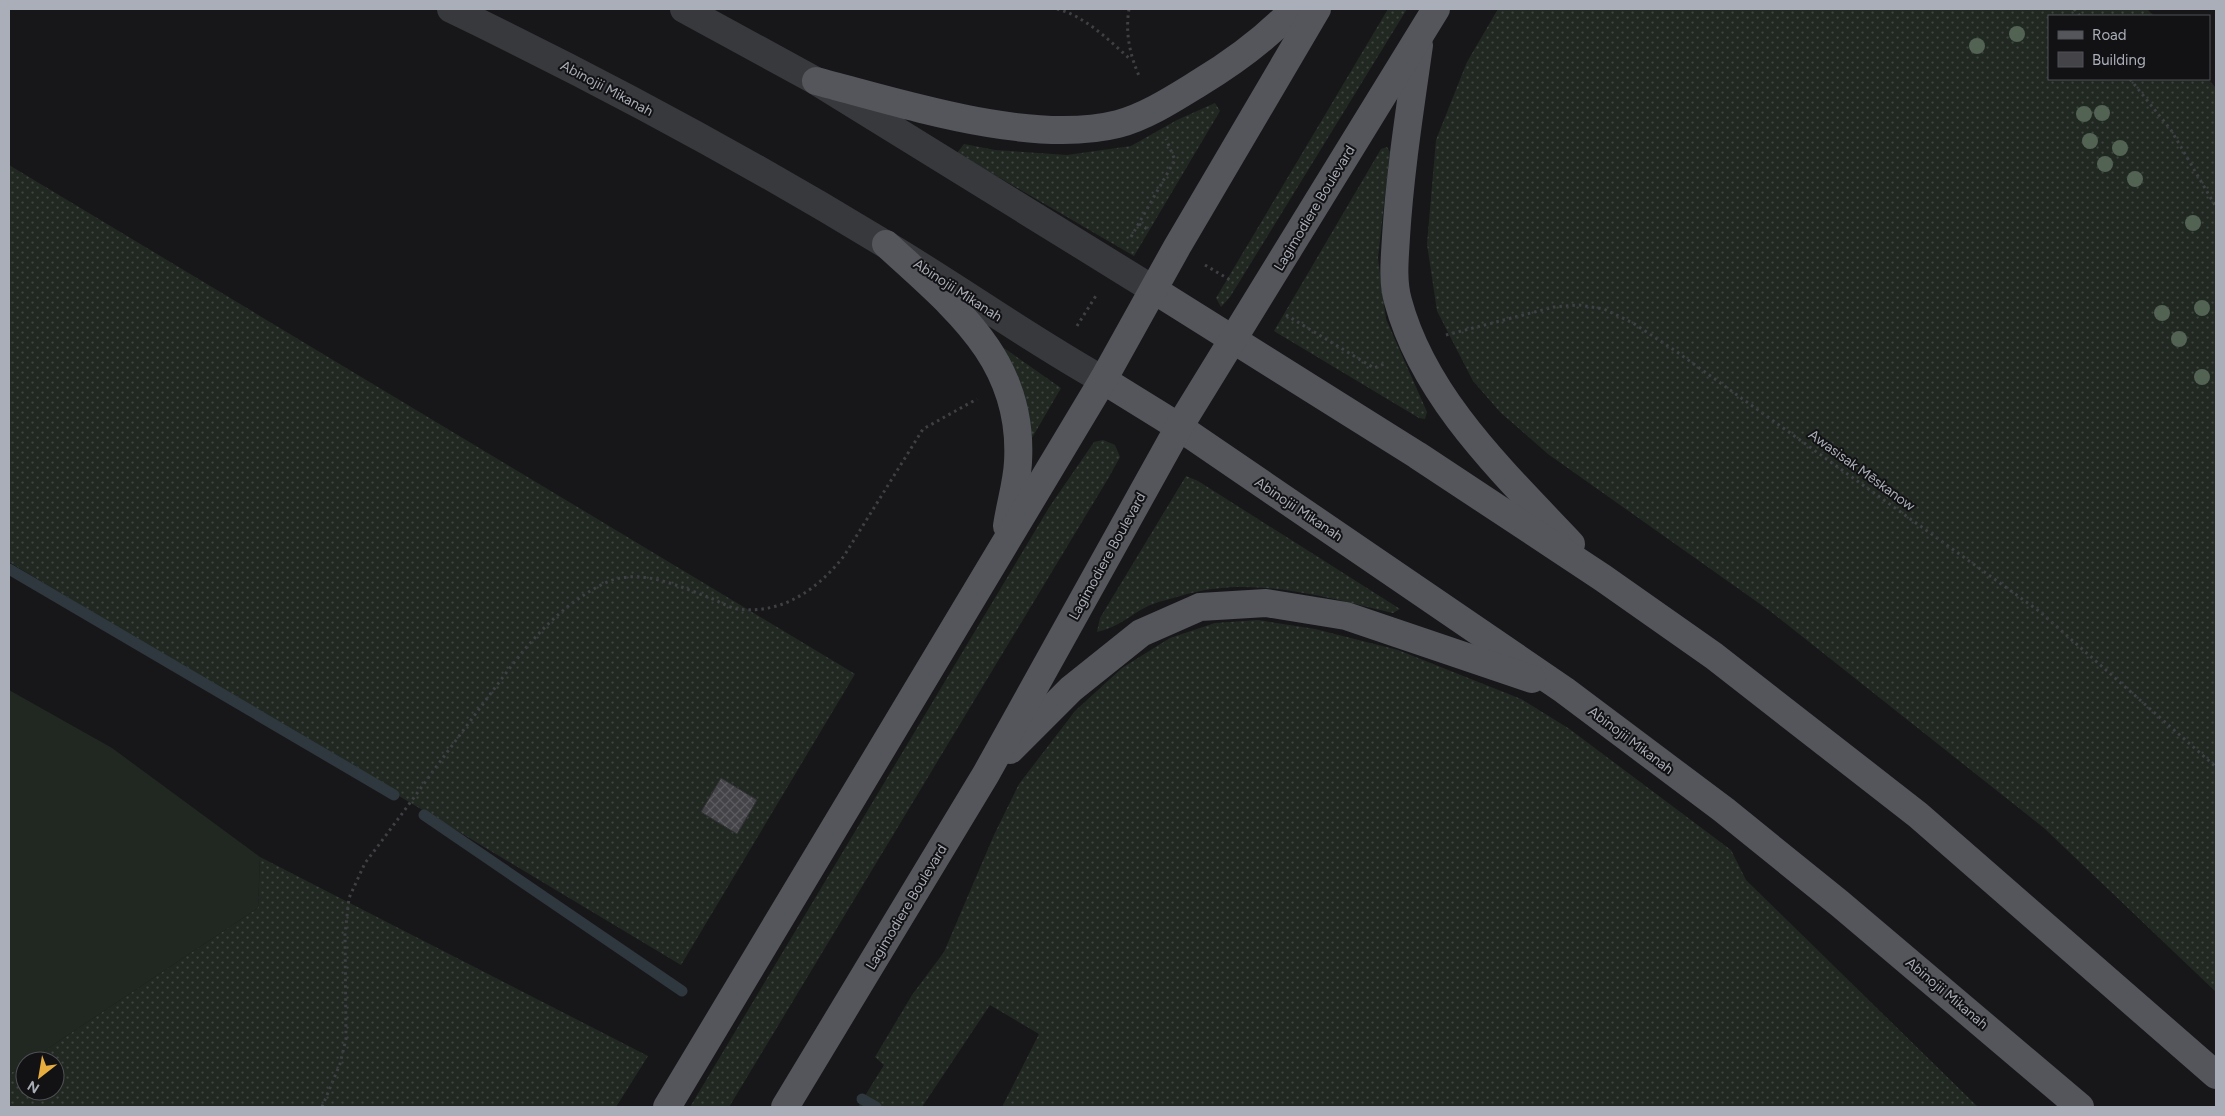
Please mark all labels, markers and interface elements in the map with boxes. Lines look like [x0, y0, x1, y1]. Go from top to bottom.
legend [2048, 15, 2210, 80]
text: Road [2092, 26, 2127, 44]
text: Building [2092, 51, 2146, 69]
street label: Abinojii Mikanah [558, 57, 656, 120]
street label: Lagimodiere Boulevard [1270, 143, 1359, 274]
street label: Abinojii Mikanah [910, 255, 1005, 325]
street label: Awasisak Mēskanow [1805, 426, 1918, 515]
street label: Abinojii Mikanah [1252, 474, 1346, 545]
street label: Lagimodiere Boulevard [1065, 490, 1150, 623]
street label: Abinojii Mikanah [1585, 703, 1677, 778]
street label: Lagimodiere Boulevard [862, 842, 951, 973]
street label: Abinojii Mikanah [1902, 954, 1991, 1033]
north arrow [15, 1051, 65, 1101]
text: N [25, 1077, 43, 1097]

